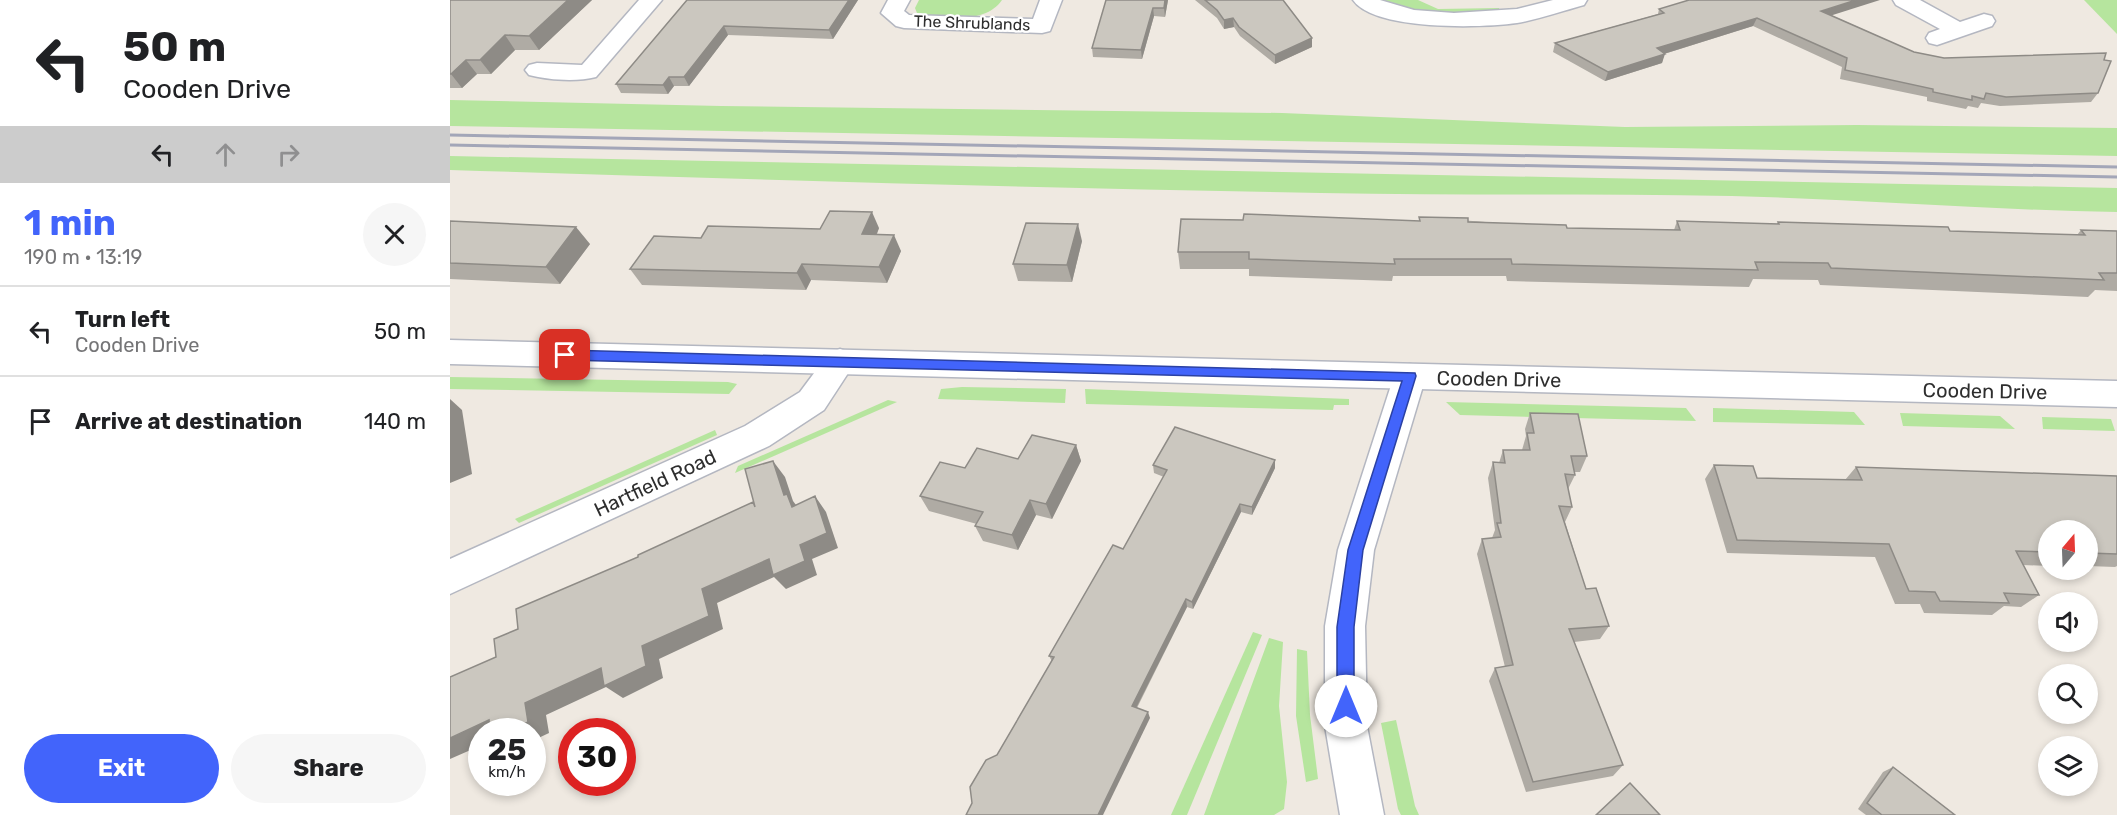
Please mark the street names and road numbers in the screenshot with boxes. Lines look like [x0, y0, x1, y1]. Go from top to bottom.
street label: The Shrublands [913, 11, 1031, 35]
street label: Cooden Drive [1437, 366, 1561, 392]
street label: Cooden Drive [1923, 378, 2047, 404]
street label: Hartfield Road [590, 444, 720, 522]

